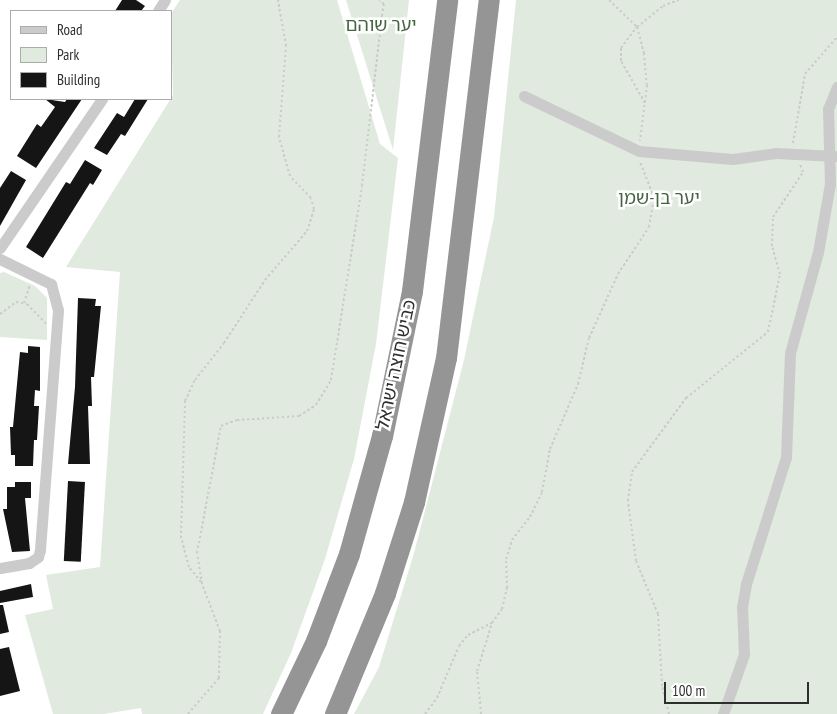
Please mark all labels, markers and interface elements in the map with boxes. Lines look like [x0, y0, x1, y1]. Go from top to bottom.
legend [10, 10, 172, 100]
park label: יער שוהם [345, 14, 417, 36]
text: Road [57, 20, 83, 39]
text: Park [57, 45, 79, 64]
text: Building [57, 70, 100, 89]
park label: יער בן-שמן [618, 187, 700, 209]
street label: כביש חוצה ישראל [372, 298, 420, 432]
scale bar [667, 672, 812, 704]
text: 100 m [672, 681, 705, 700]

